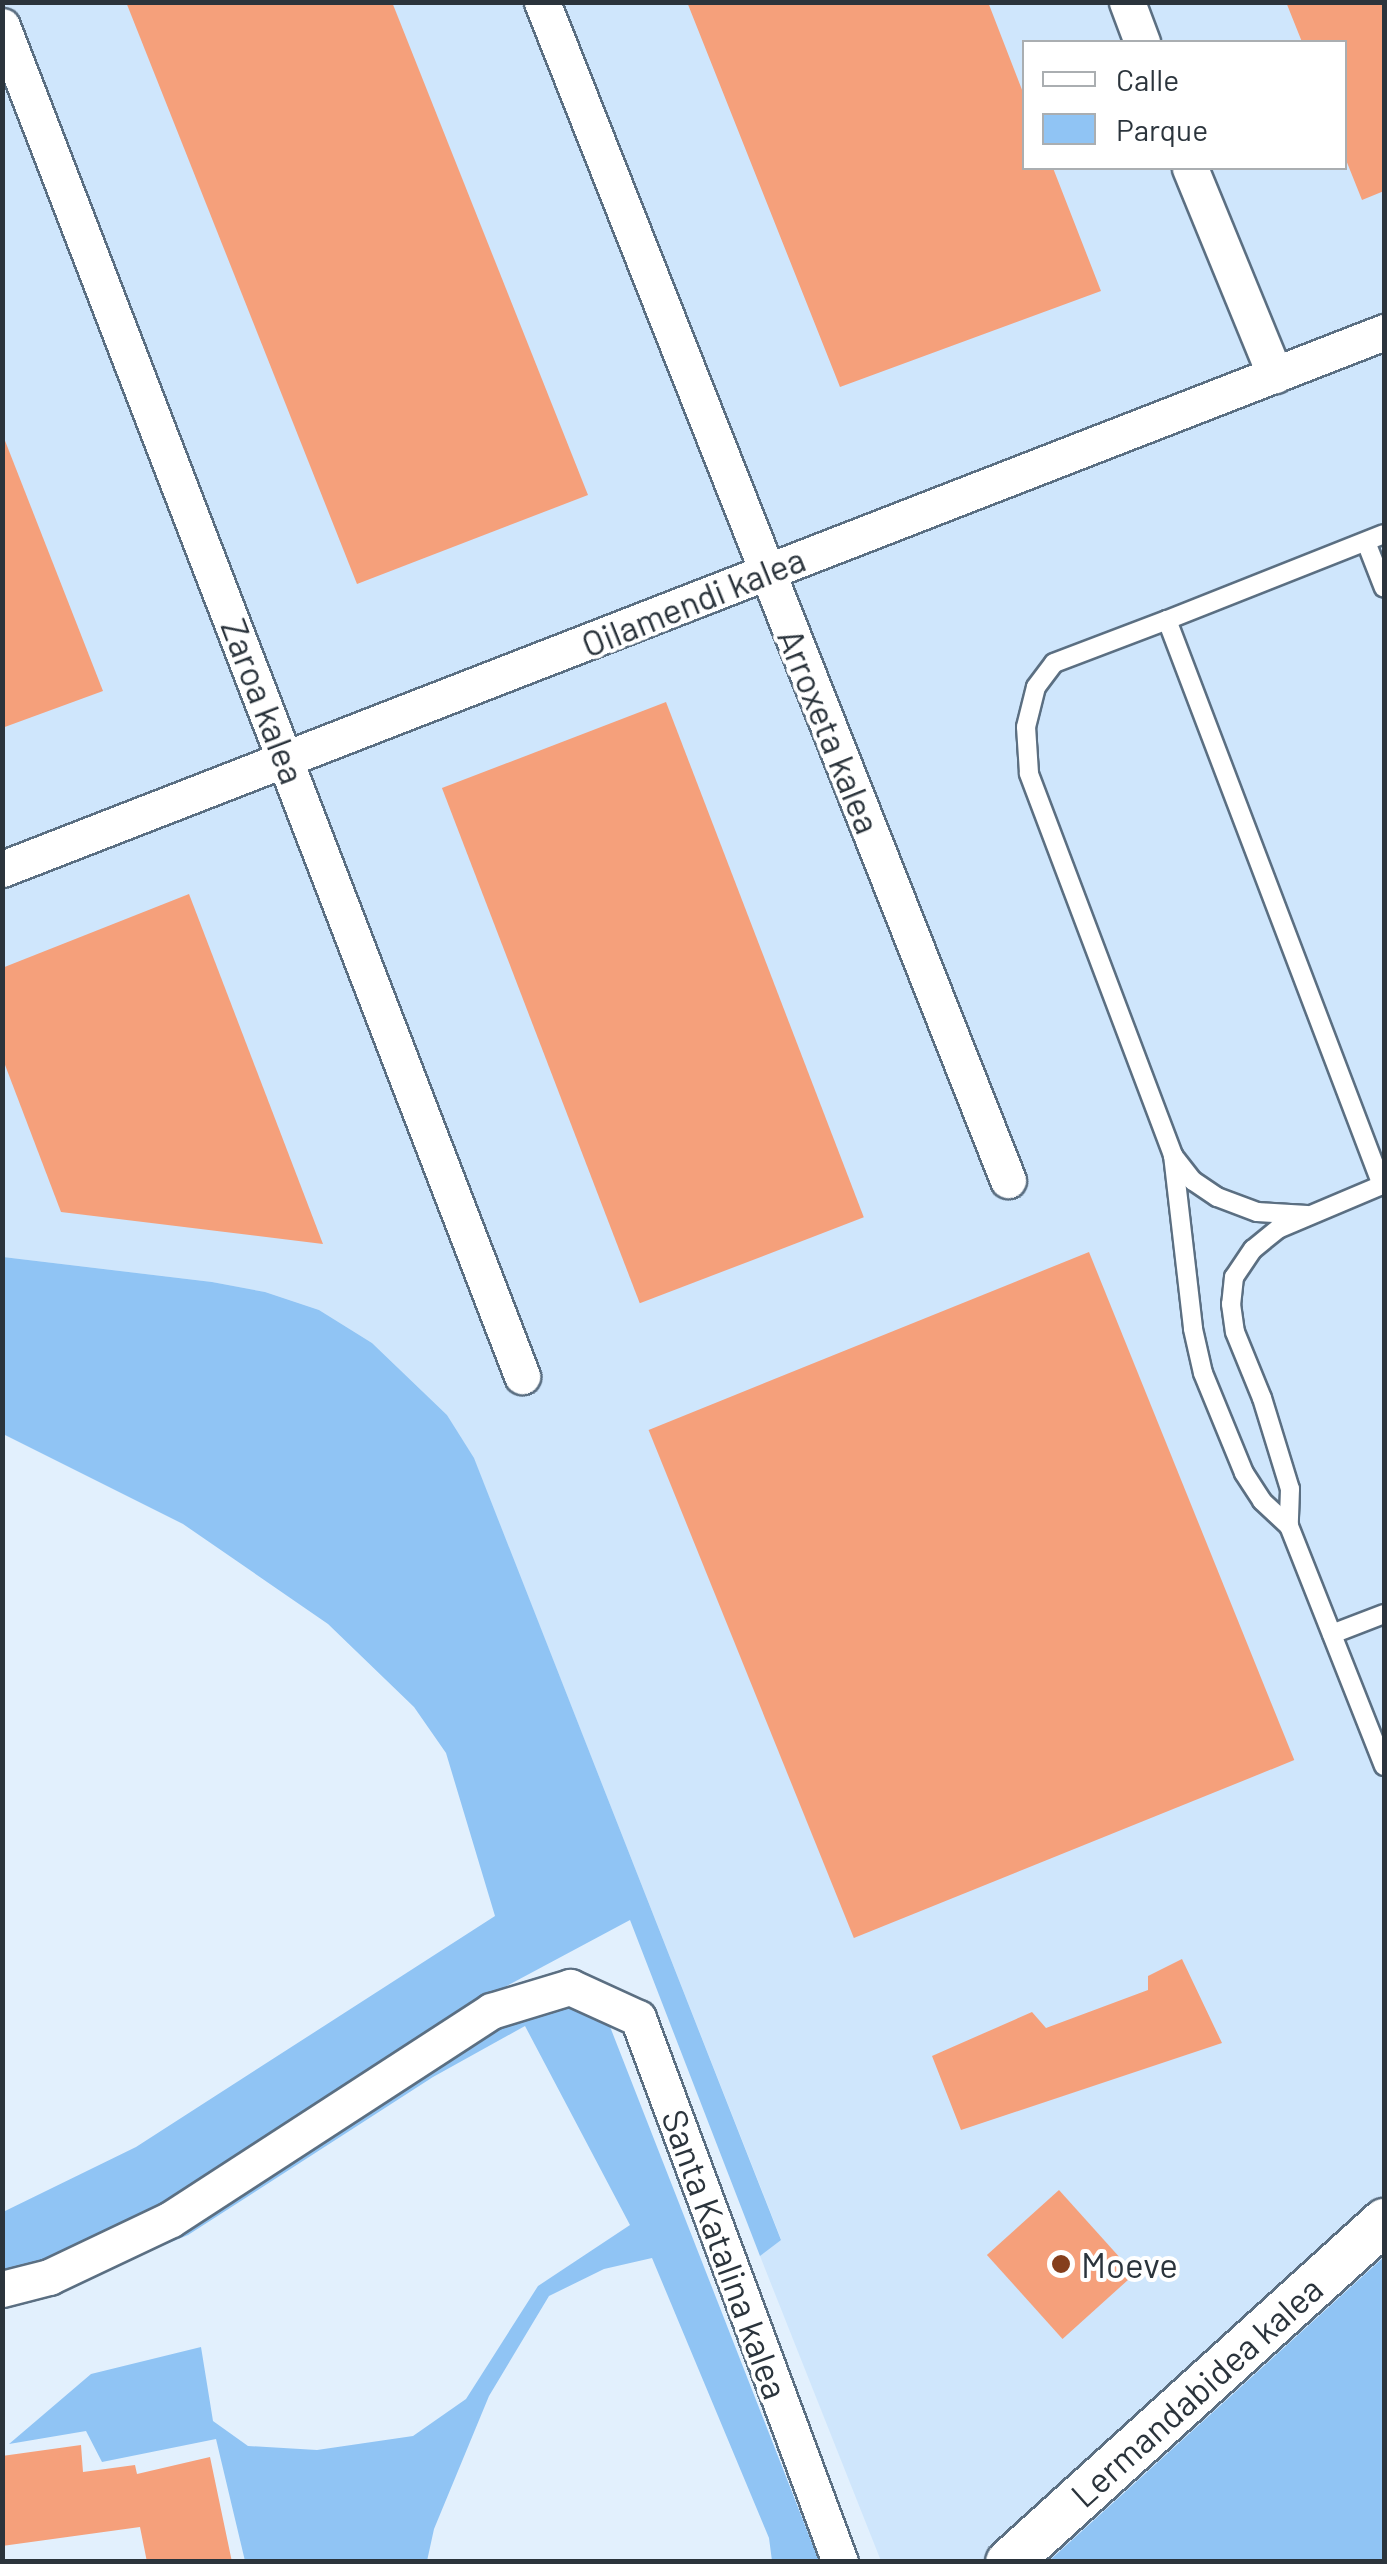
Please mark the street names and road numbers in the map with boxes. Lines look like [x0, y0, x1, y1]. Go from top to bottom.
street label: Oilamendi kalea [575, 537, 811, 665]
street label: Zaroa kalea [213, 613, 315, 789]
street label: Arroxeta kalea [770, 623, 890, 839]
street label: Santa Katalina kalea [654, 2104, 798, 2404]
street label: Lermandabidea kalea [1062, 2267, 1330, 2515]

